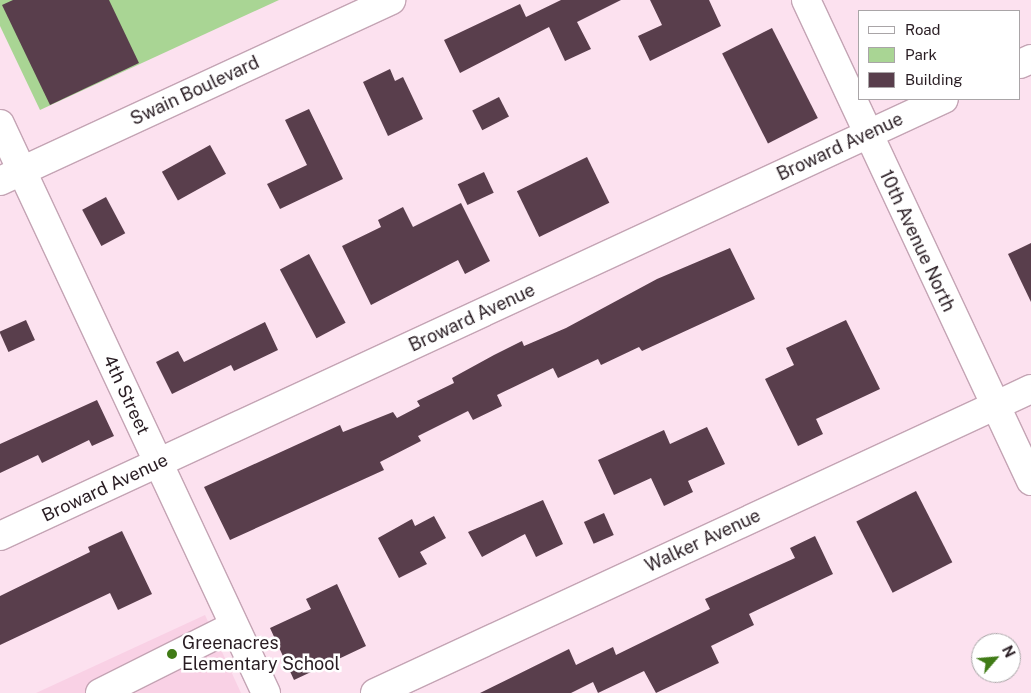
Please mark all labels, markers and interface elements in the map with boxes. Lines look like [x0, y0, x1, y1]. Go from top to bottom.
legend [858, 10, 1021, 100]
text: Road [905, 21, 941, 38]
text: Park [905, 46, 937, 63]
street label: Swain Boulevard [127, 52, 263, 130]
text: Building [905, 71, 963, 88]
street label: Broward Avenue [774, 108, 906, 186]
street label: 10th Avenue North [875, 167, 959, 315]
street label: Broward Avenue [406, 279, 538, 357]
street label: 4th Street [98, 352, 154, 438]
street label: Broward Avenue [39, 449, 171, 527]
street label: Walker Avenue [642, 505, 764, 577]
place label: Greenacres Elementary School [182, 633, 340, 676]
north arrow [971, 633, 1021, 683]
text: N [999, 643, 1018, 660]
marker: Greenacres Elementary School [166, 648, 178, 660]

